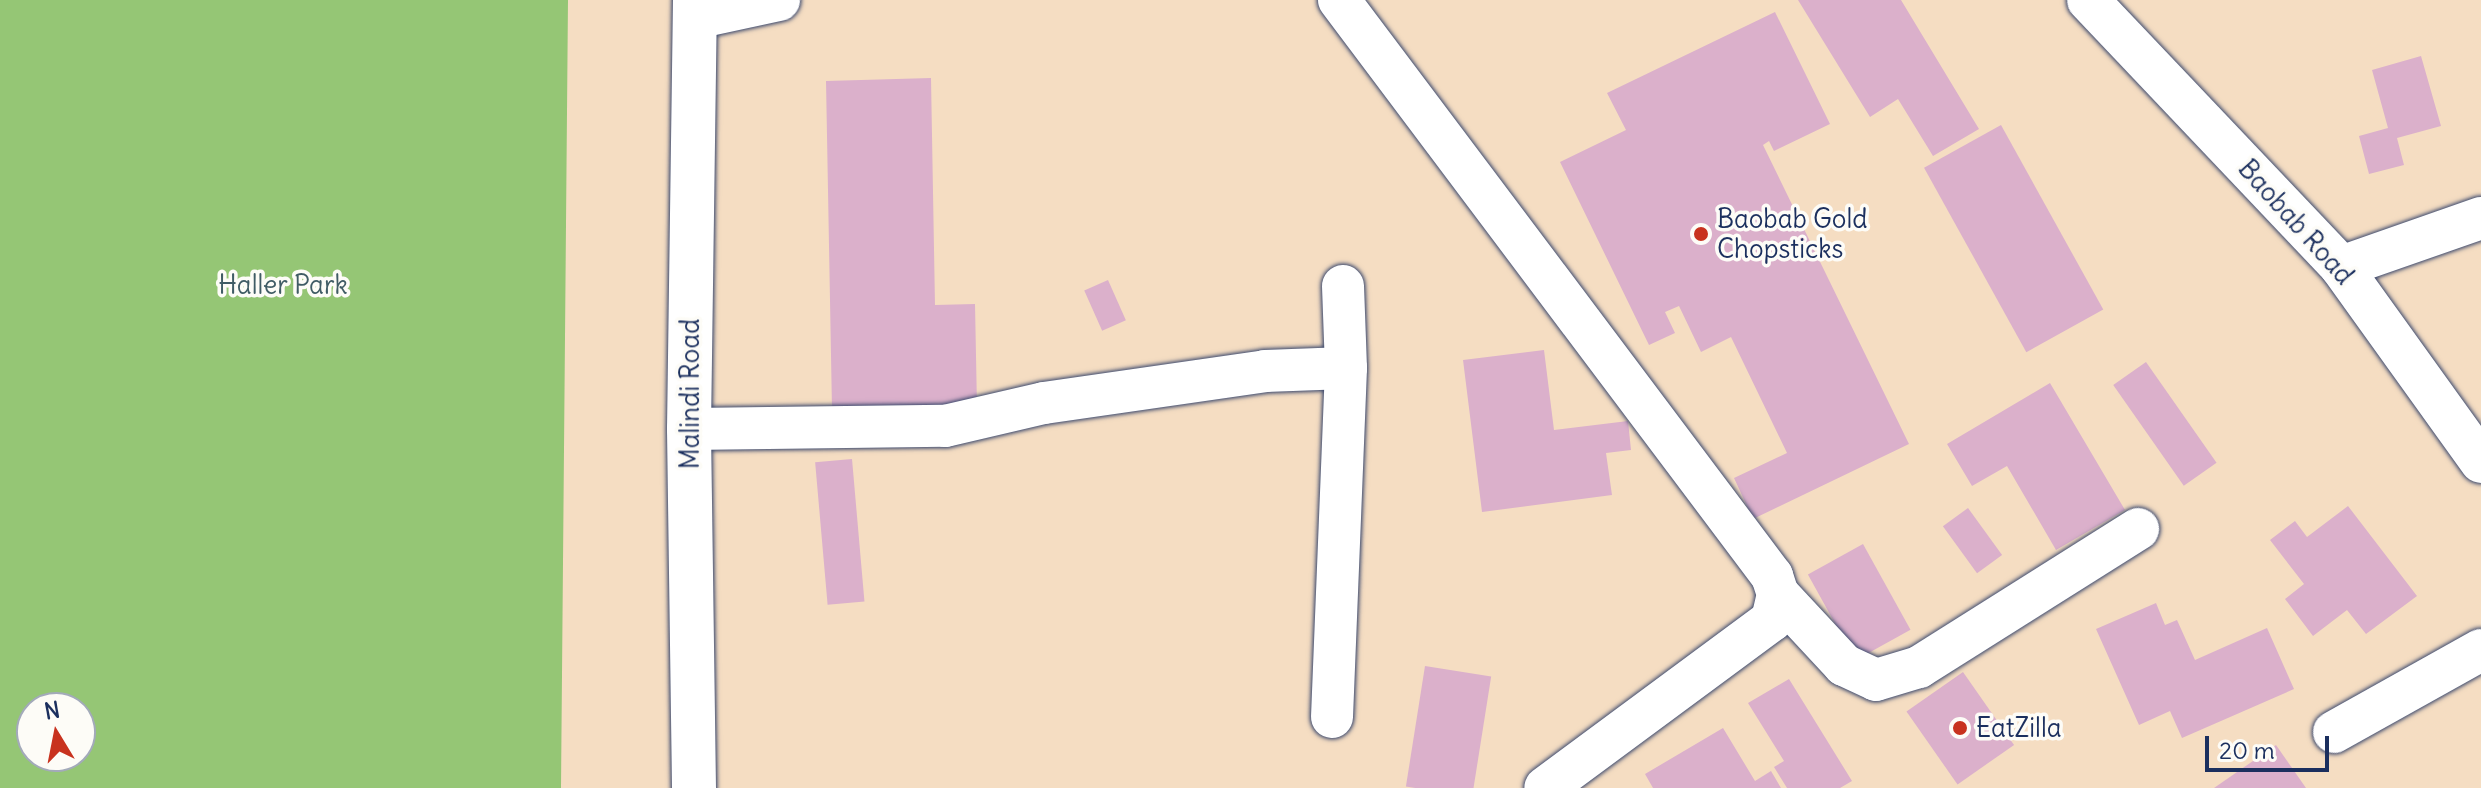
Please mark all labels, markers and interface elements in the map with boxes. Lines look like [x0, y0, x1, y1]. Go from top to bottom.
street label: Baobab Road [2232, 153, 2360, 291]
place label: Baobab Gold Chopsticks [1717, 203, 1868, 264]
marker: Baobab Gold Chopsticks [1692, 225, 1710, 243]
park label: Haller Park [218, 269, 348, 301]
street label: Malindi Road [674, 319, 706, 469]
north arrow [16, 692, 96, 772]
text: N [42, 695, 62, 725]
place label: EatZilla [1976, 712, 2062, 744]
marker: EatZilla [1951, 719, 1969, 737]
scale bar [2209, 720, 2333, 770]
text: 20 m [2219, 735, 2275, 765]

